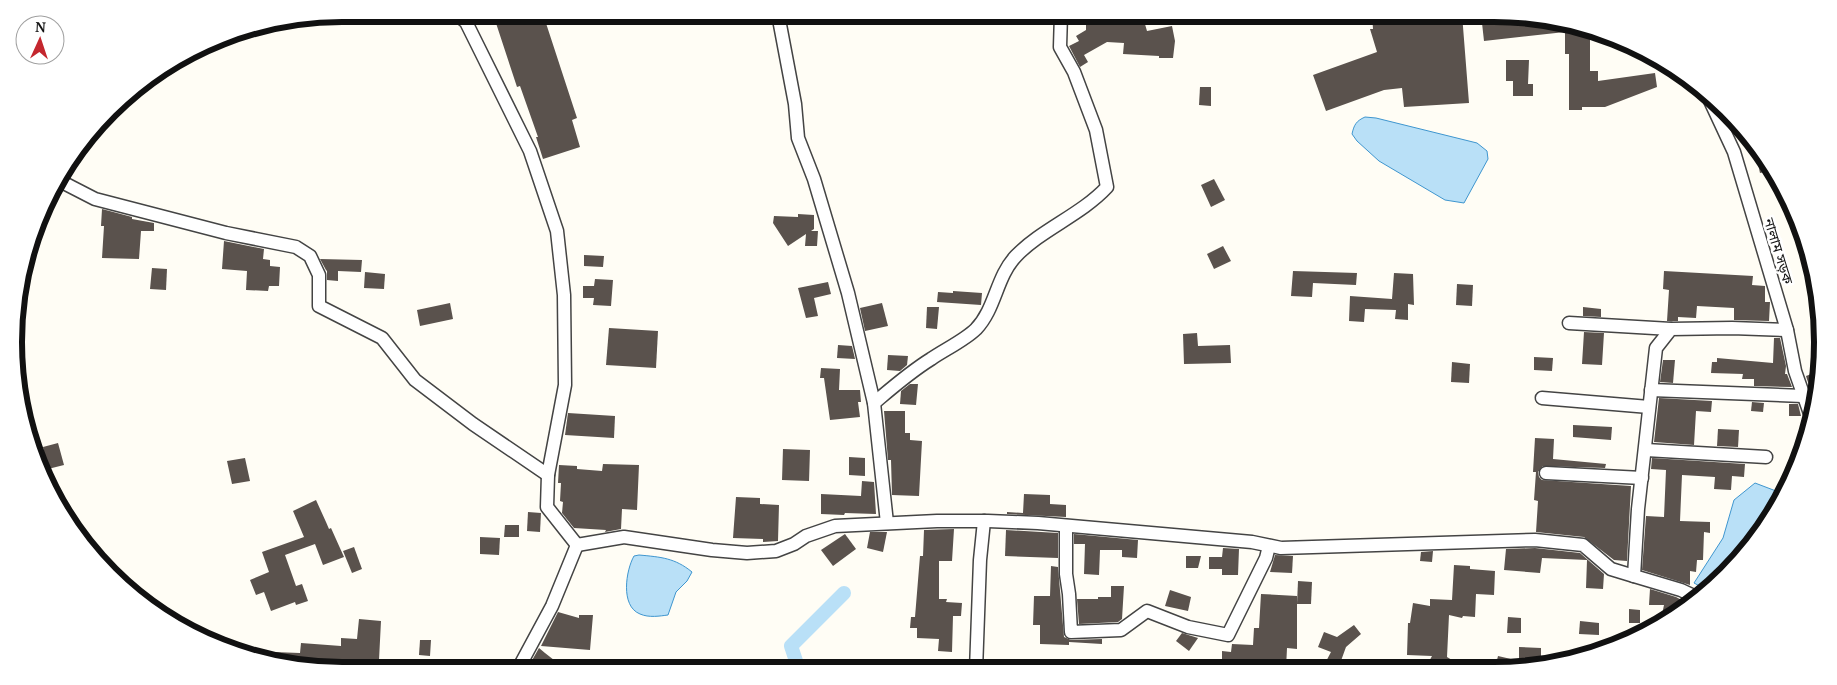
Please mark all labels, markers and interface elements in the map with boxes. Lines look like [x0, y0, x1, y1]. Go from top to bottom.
north arrow [15, 15, 65, 65]
text: N [35, 17, 47, 36]
street label: নালাম সড়ক [1760, 215, 1798, 287]

